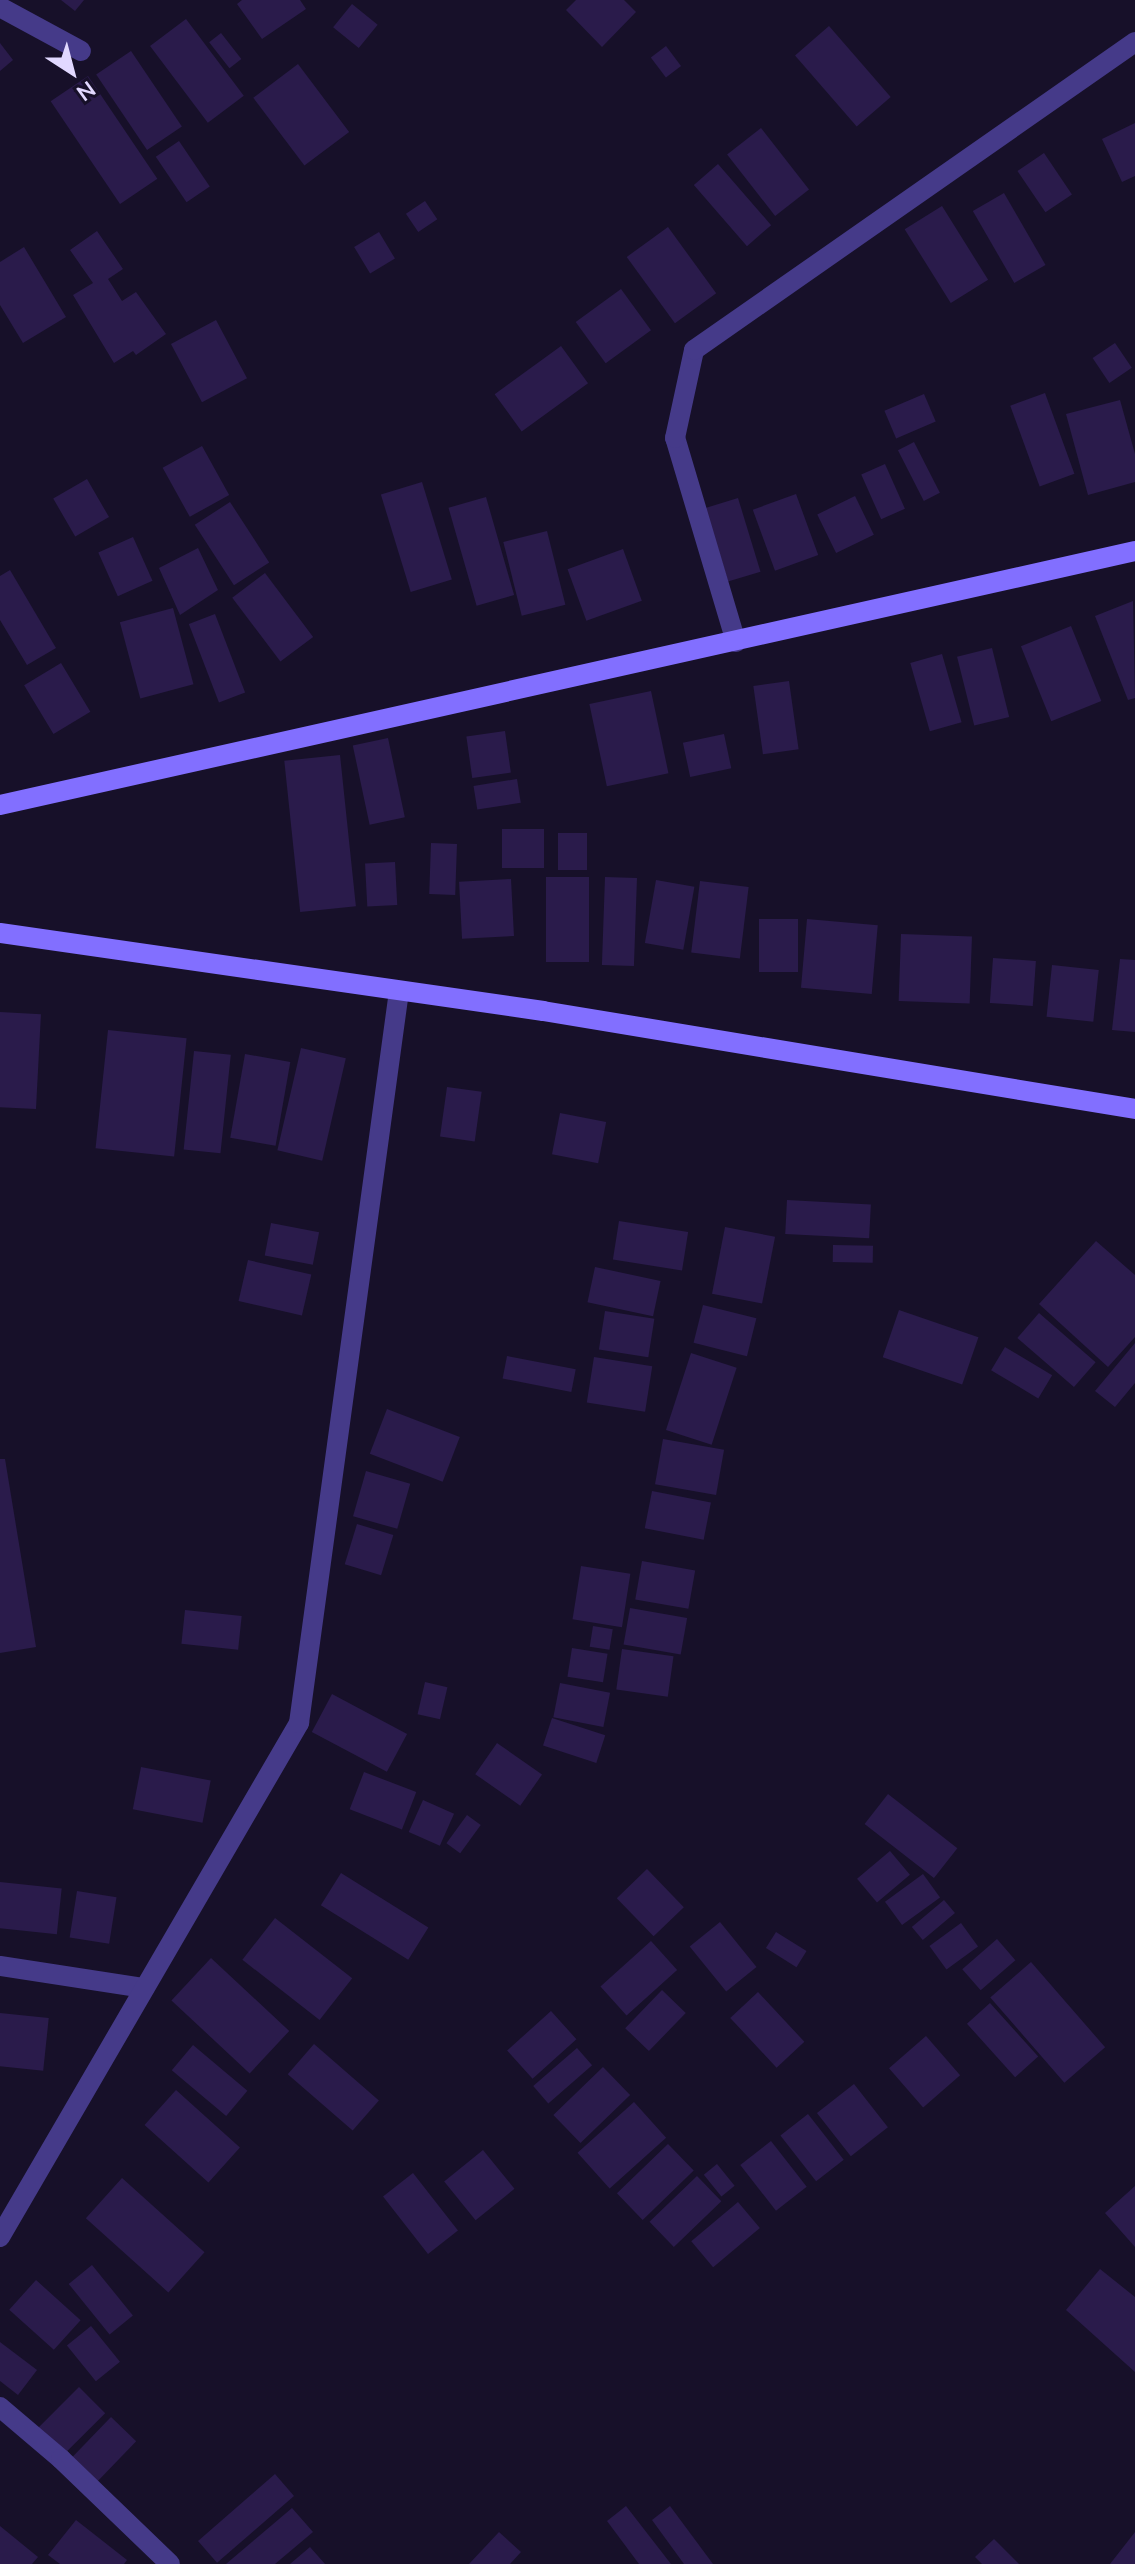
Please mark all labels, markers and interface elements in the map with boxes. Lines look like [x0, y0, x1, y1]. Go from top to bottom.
north arrow [32, 32, 112, 112]
text: N [71, 75, 101, 108]

